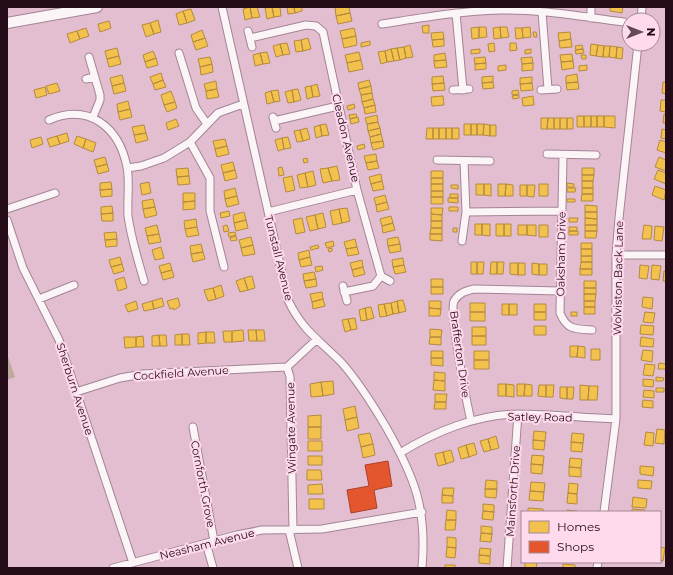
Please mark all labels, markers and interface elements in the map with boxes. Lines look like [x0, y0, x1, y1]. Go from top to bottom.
north arrow [621, 12, 661, 52]
text: N [644, 28, 658, 36]
street label: Cleadon Avenue [329, 93, 363, 184]
street label: Oaksham Drive [553, 211, 569, 297]
street label: Tunstall Avenue [262, 214, 296, 302]
street label: Wolviston Back Lane [610, 220, 626, 335]
street label: Brafferton Drive [447, 310, 473, 399]
street label: Sherburn Avenue [53, 341, 97, 437]
street label: Cockfield Avenue [133, 363, 229, 383]
street label: Wingate Avenue [283, 382, 299, 474]
street label: Satley Road [507, 409, 573, 425]
street label: Cornforth Grove [188, 439, 218, 529]
street label: Mainsforth Drive [503, 445, 523, 537]
legend [521, 511, 661, 563]
text: Homes [557, 519, 600, 534]
street label: Neasham Avenue [158, 525, 256, 563]
text: Shops [557, 539, 594, 554]

